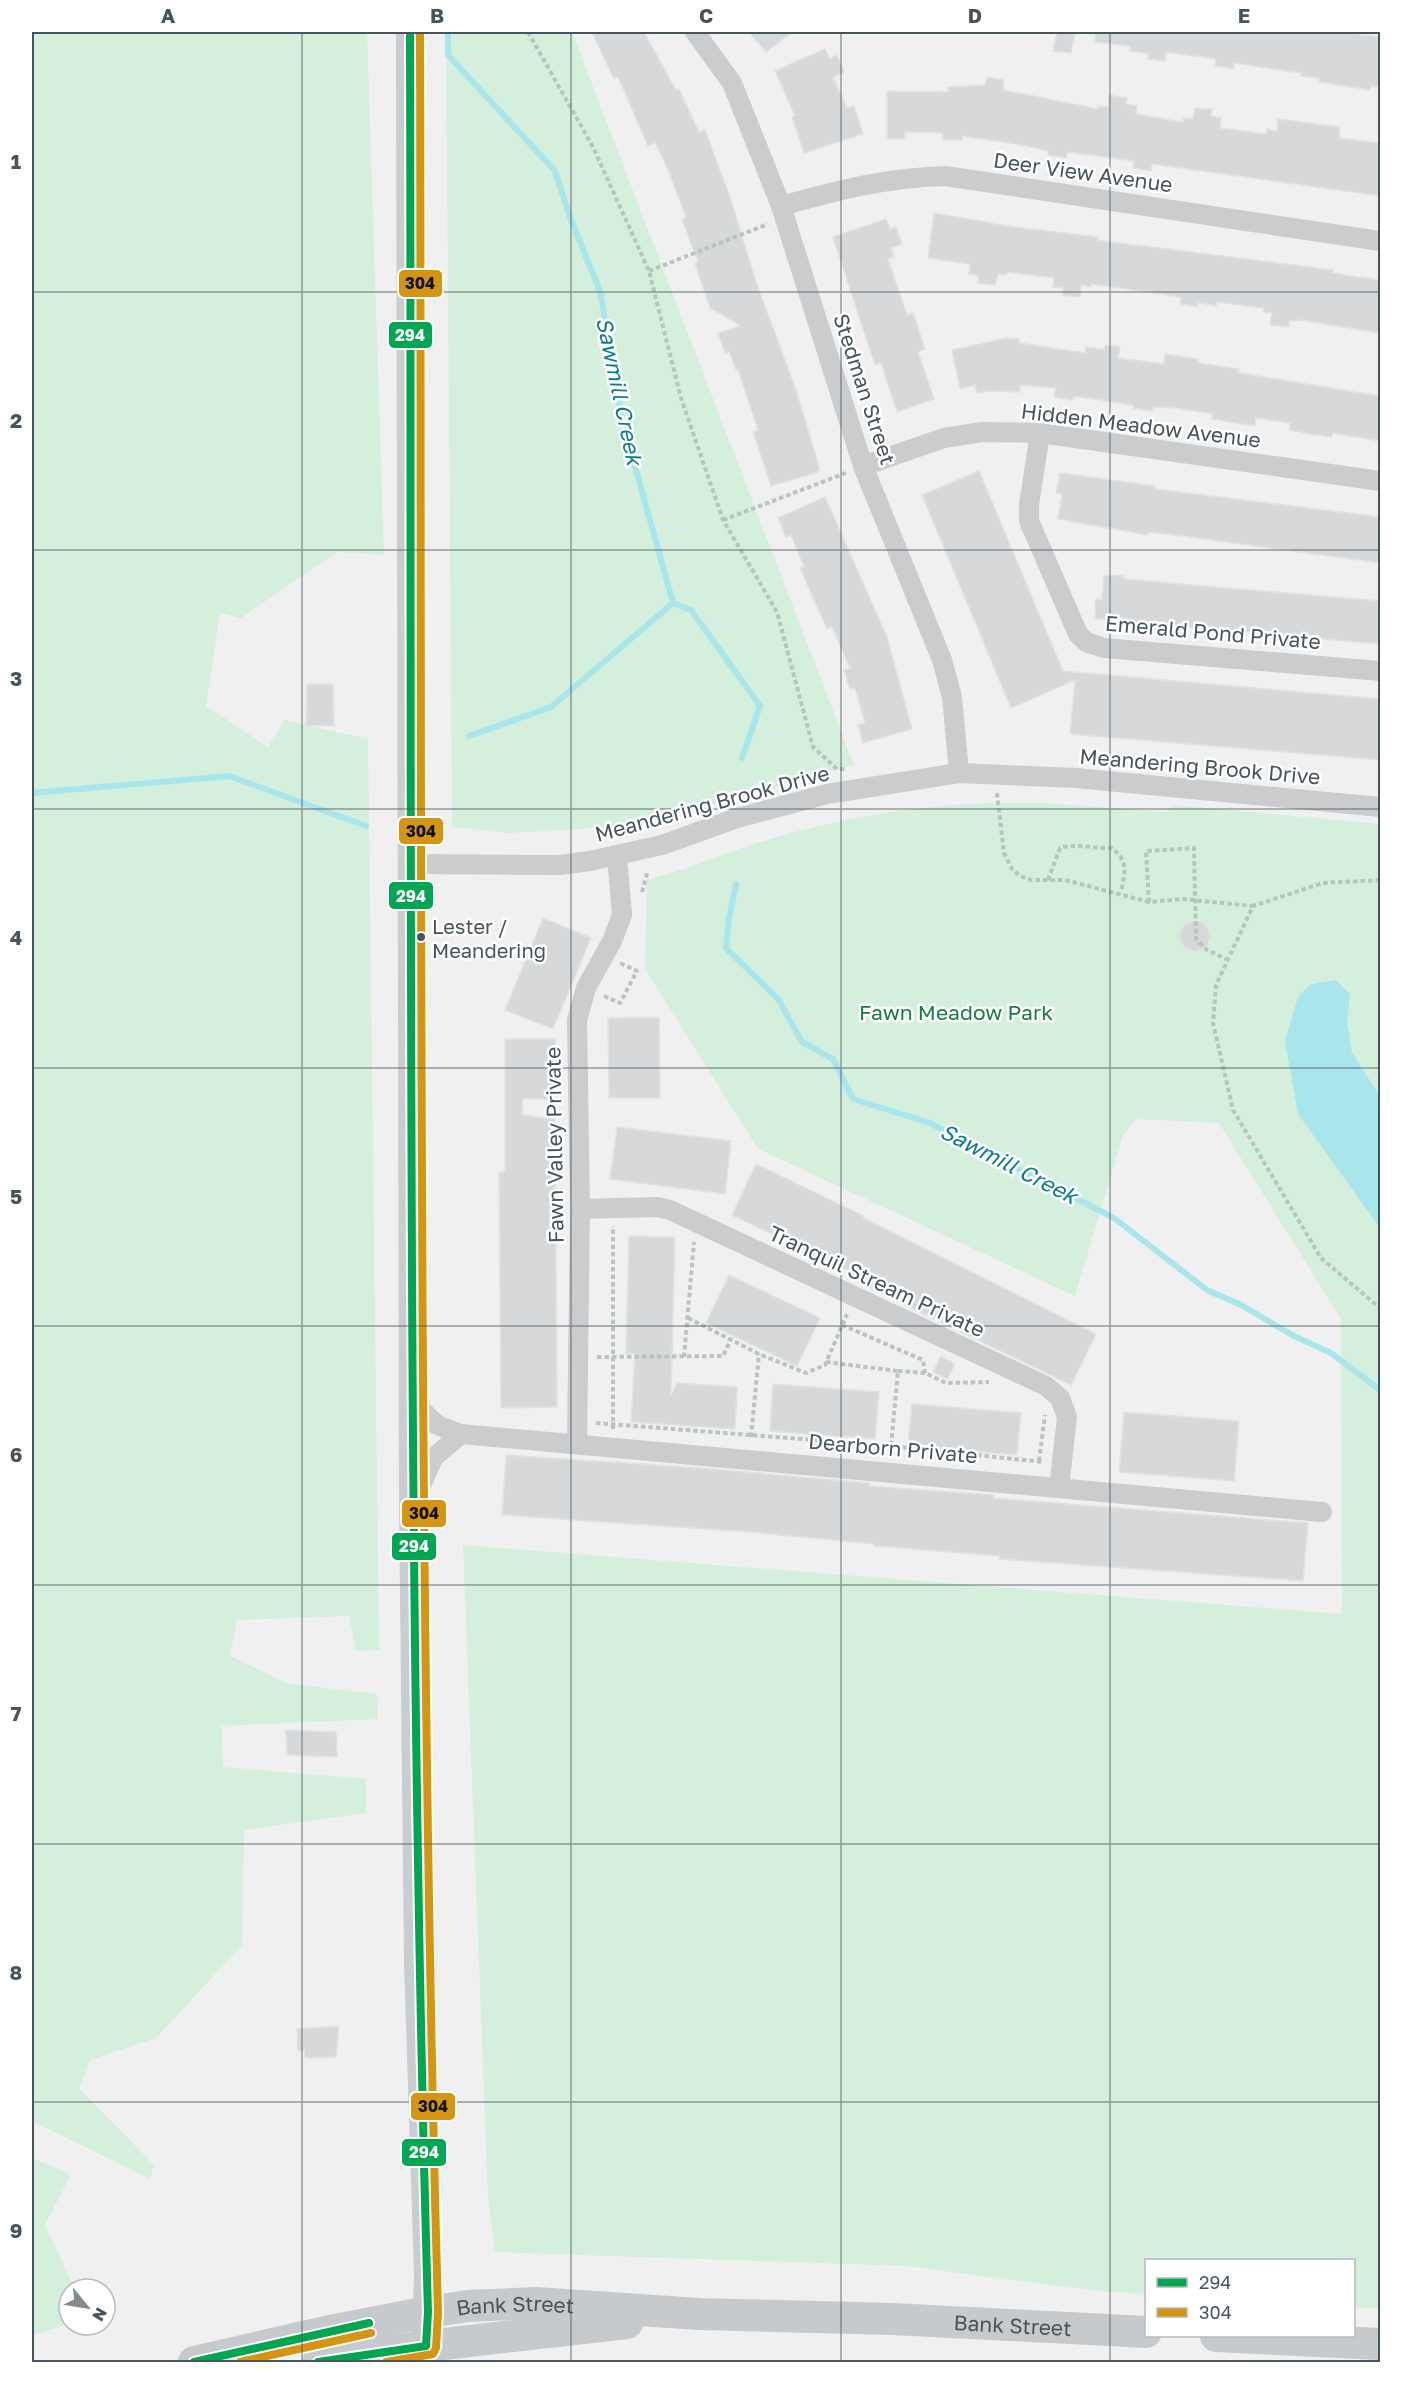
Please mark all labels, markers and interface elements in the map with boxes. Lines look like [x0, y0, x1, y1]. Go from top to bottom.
text: A [161, 3, 175, 27]
text: B [430, 3, 444, 27]
text: C [699, 3, 713, 27]
text: D [968, 3, 982, 27]
text: E [1238, 3, 1250, 27]
street label: Deer View Avenue [992, 147, 1174, 197]
text: 1 [11, 149, 21, 173]
line badge: 304 [398, 269, 443, 298]
text: 304 [405, 273, 435, 293]
street label: Stedman Street [828, 310, 902, 468]
water label: Sawmill Creek [591, 315, 649, 470]
line badge: 294 [388, 321, 433, 349]
text: 294 [395, 325, 425, 345]
street label: Hidden Meadow Avenue [1020, 397, 1262, 453]
text: 2 [10, 408, 22, 432]
street label: Emerald Pond Private [1104, 610, 1322, 654]
text: 3 [10, 666, 22, 690]
street label: Meandering Brook Drive [1079, 743, 1321, 789]
street label: Meandering Brook Drive [592, 759, 832, 847]
line badge: 304 [398, 817, 444, 845]
text: 304 [406, 821, 436, 841]
line badge: 294 [388, 881, 434, 910]
text: 294 [396, 886, 426, 906]
place label: Lester / Meandering [432, 914, 546, 962]
text: 4 [10, 925, 22, 949]
marker: Lester / Meandering [415, 931, 427, 943]
park label: Fawn Meadow Park [859, 999, 1053, 1025]
street label: Fawn Valley Private [539, 1047, 569, 1243]
water label: Sawmill Creek [936, 1117, 1084, 1210]
text: 5 [10, 1184, 22, 1208]
street label: Tranquil Stream Private [765, 1219, 989, 1343]
street label: Dearborn Private [807, 1428, 979, 1468]
text: 6 [10, 1442, 22, 1466]
line badge: 304 [401, 1499, 447, 1528]
text: 304 [409, 1503, 439, 1523]
line badge: 294 [391, 1532, 437, 1561]
text: 294 [399, 1536, 429, 1556]
text: 7 [11, 1701, 22, 1725]
text: 8 [10, 1960, 22, 1984]
line badge: 304 [410, 2092, 456, 2121]
text: 304 [418, 2096, 448, 2116]
line badge: 294 [401, 2138, 447, 2167]
text: 294 [409, 2142, 439, 2162]
text: 9 [10, 2218, 22, 2242]
legend [1145, 2259, 1355, 2337]
text: 294 [1199, 2271, 1231, 2293]
north arrow [57, 2277, 117, 2337]
street label: Bank Street [454, 2290, 575, 2321]
text: 304 [1199, 2301, 1232, 2323]
text: N [88, 2304, 112, 2325]
street label: Bank Street [953, 2309, 1072, 2341]

